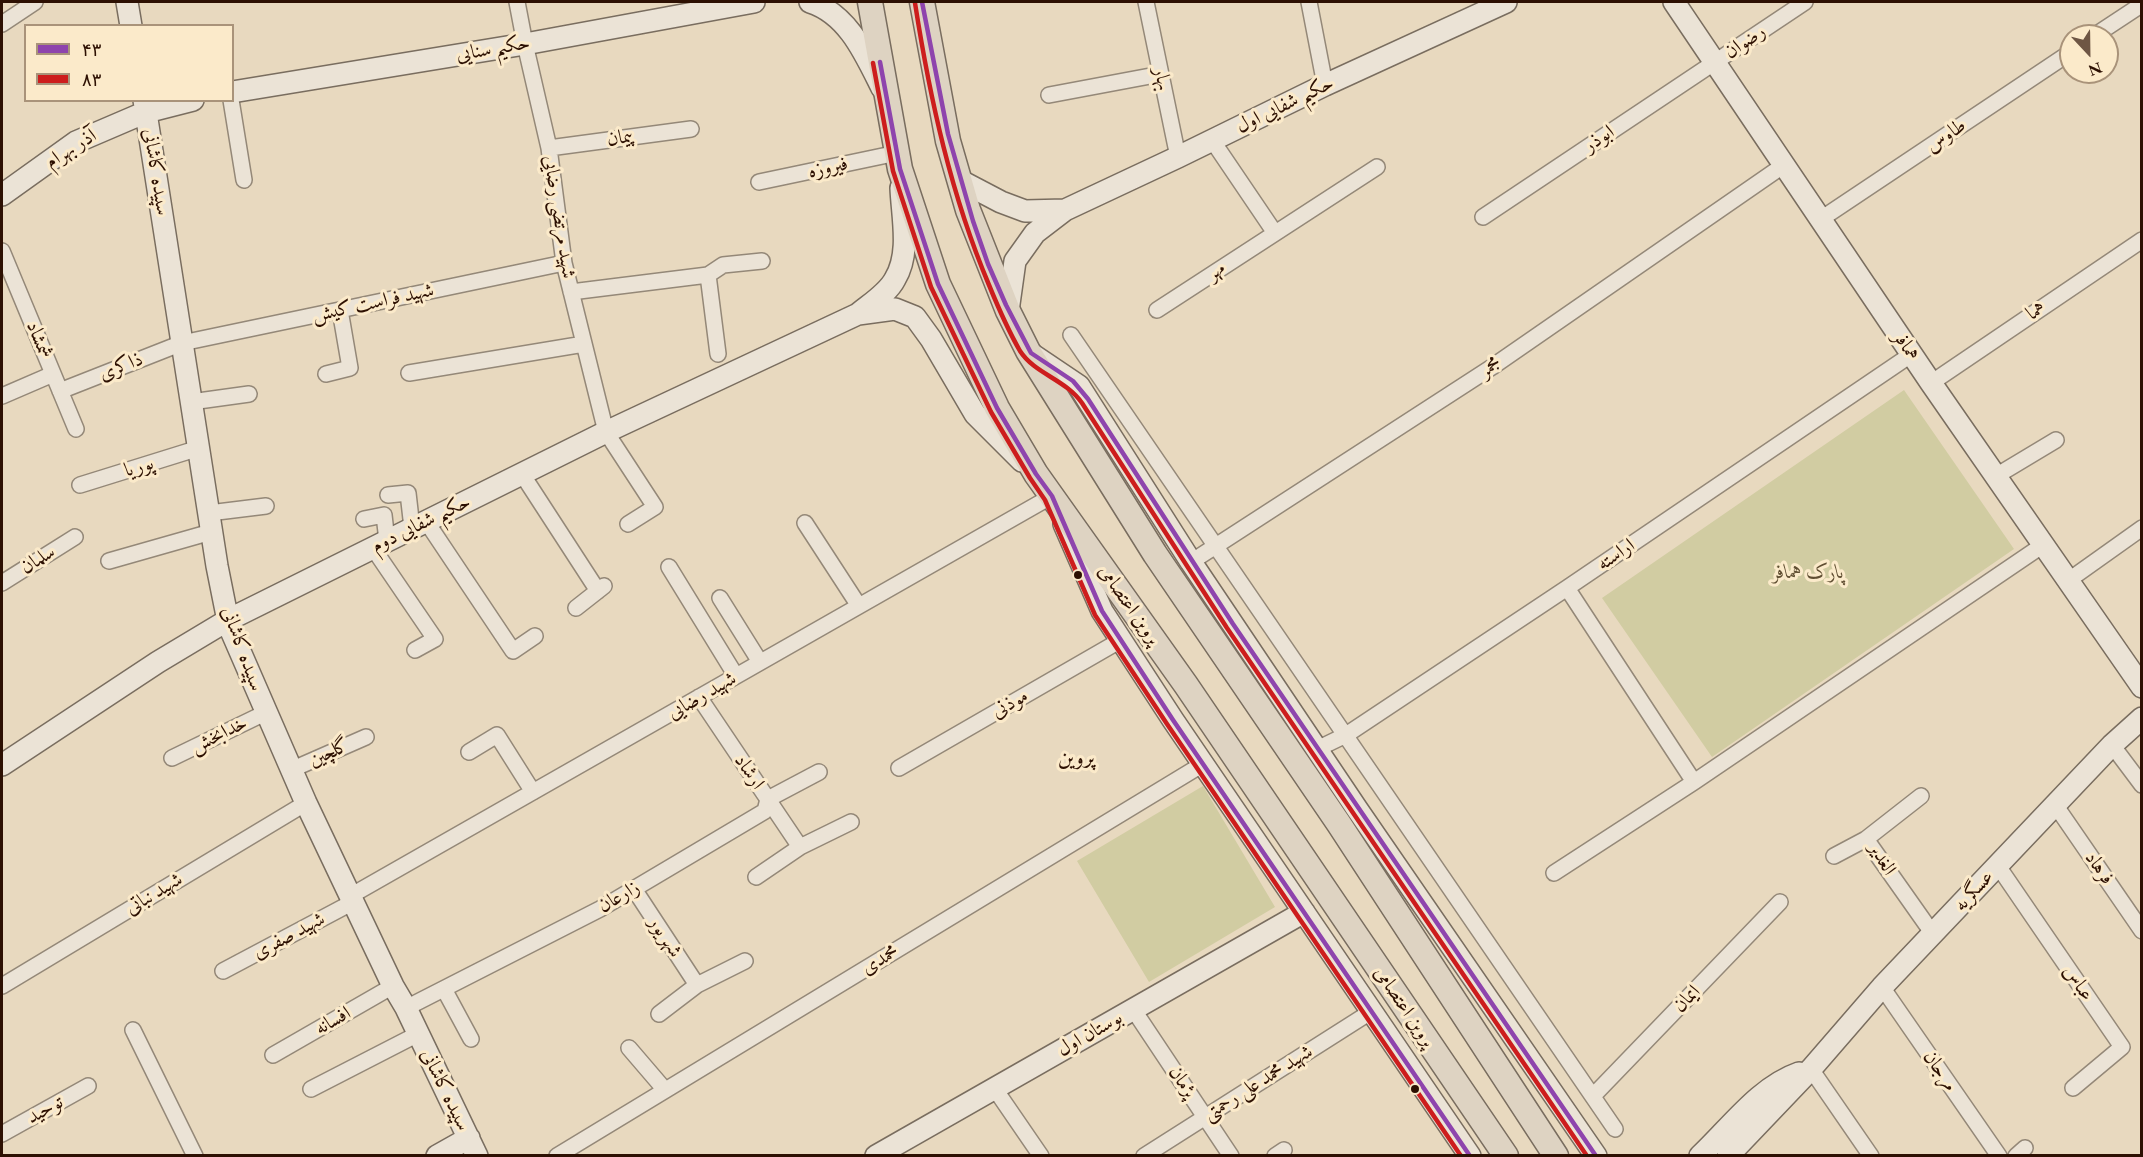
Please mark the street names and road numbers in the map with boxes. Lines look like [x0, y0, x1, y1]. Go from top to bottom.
street label: رضوان [1720, 20, 1770, 64]
street label: حکیم سنایی [454, 31, 532, 67]
street label: بهار [1148, 65, 1176, 93]
street label: حکیم شفایی اول [1232, 71, 1338, 139]
street label: طاوس [1921, 114, 1971, 158]
street label: ابوذر [1579, 120, 1619, 158]
street label: آذر بهرام [41, 124, 101, 174]
street label: پیمان [605, 124, 635, 152]
street label: سپیده کاشانی [137, 127, 175, 217]
street label: فیروزه [806, 152, 850, 184]
street label: شهید مرتضی رضایی [537, 154, 581, 280]
street label: مهر [1202, 256, 1230, 286]
street label: شهید فراست کیش [310, 278, 436, 328]
street label: هما [2022, 296, 2050, 326]
street label: شمشاد [20, 317, 58, 363]
street label: همافر [1887, 327, 1925, 365]
street label: ذاکری [95, 347, 147, 387]
street label: مجمر [1474, 351, 1506, 383]
street label: پوریا [121, 451, 157, 483]
street label: حکیم شفایی دوم [368, 490, 474, 558]
street label: اراسته [1593, 534, 1639, 576]
street label: سلمان [16, 540, 60, 580]
street label: پروین اعتصامی [1093, 560, 1165, 650]
street label: سپیده کاشانی [216, 604, 268, 694]
street label: شهید رضایی [663, 667, 741, 725]
street label: موذنی [987, 684, 1033, 724]
street label: خدابخش [187, 711, 251, 759]
street label: گلچین [305, 734, 353, 772]
street label: ارشاد [729, 750, 769, 794]
street label: الغدیر [1863, 838, 1901, 880]
street label: فرهاد [2079, 847, 2119, 889]
street label: عسگریه [1949, 865, 1999, 917]
street label: شهید نباتی [121, 868, 187, 920]
street label: زارعان [594, 876, 644, 918]
street label: شهید صفری [249, 907, 329, 965]
street label: شهریور [643, 912, 687, 962]
street label: محمدی [857, 940, 903, 980]
street label: عباس [2057, 960, 2099, 1006]
street label: پروین اعتصامی [1368, 962, 1440, 1052]
street label: ایمان [1668, 980, 1706, 1018]
street label: افسانه [311, 1001, 355, 1041]
street label: بوستان اول [1053, 1006, 1127, 1062]
street label: شهید محمد علی رحمتی [1199, 1040, 1317, 1126]
street label: سپیده کاشانی [415, 1045, 475, 1135]
street label: مرجان [1917, 1046, 1963, 1096]
street label: پژمان [1163, 1061, 1201, 1103]
street label: توحید [23, 1090, 67, 1130]

